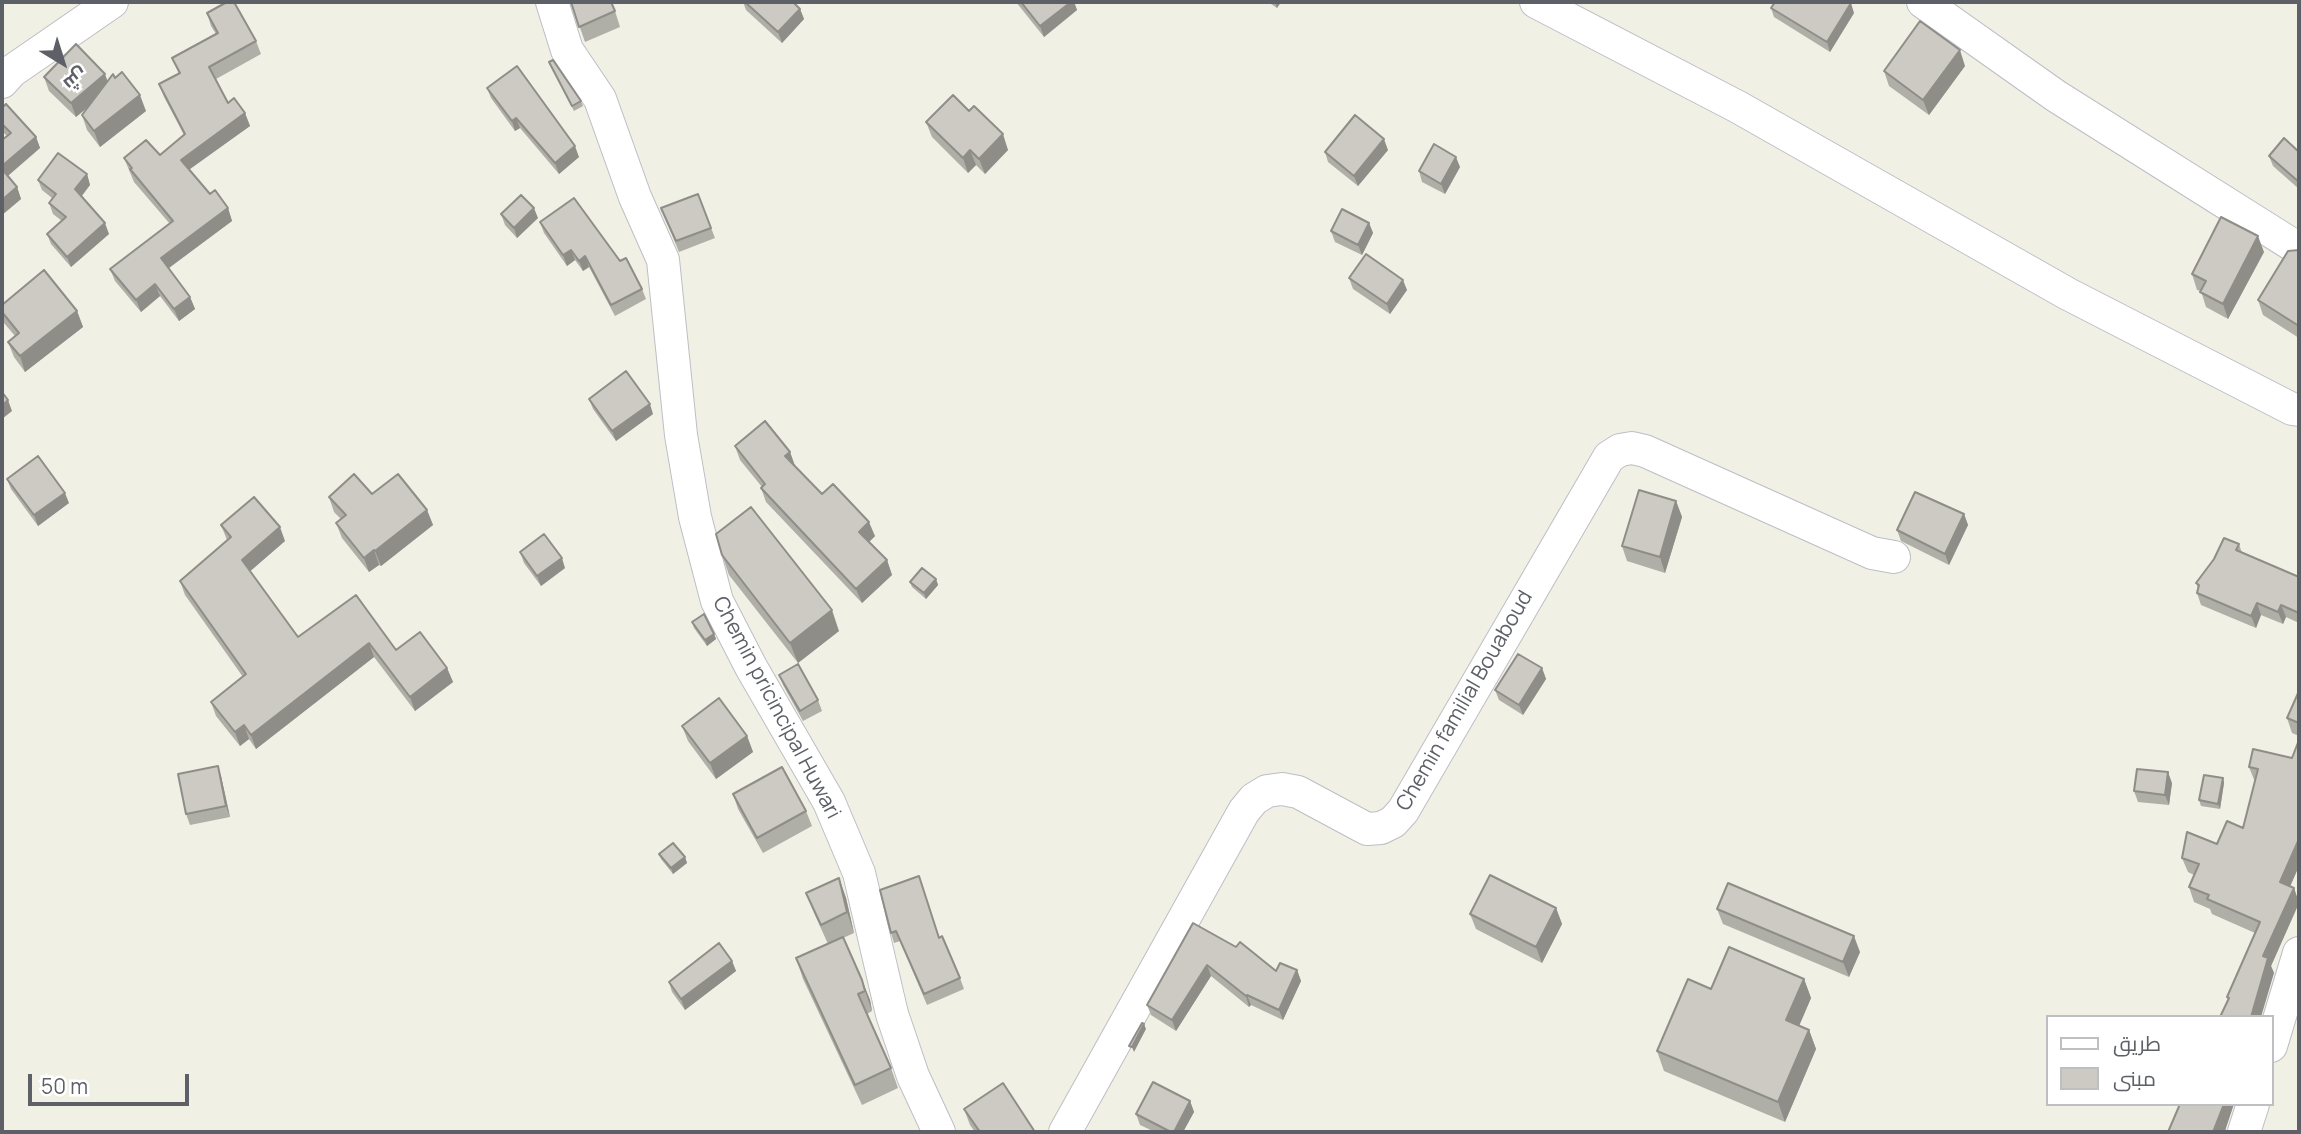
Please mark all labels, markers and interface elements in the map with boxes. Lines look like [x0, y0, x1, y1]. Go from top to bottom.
north arrow [28, 28, 98, 98]
text: ش [58, 62, 94, 97]
street label: Chemin familial Bouaboud [1392, 586, 1538, 816]
street label: Chemin pricincipal Huwari [707, 592, 845, 824]
legend [2046, 1015, 2273, 1106]
text: طريق [2113, 1029, 2161, 1057]
scale bar [32, 1060, 192, 1104]
text: مبنى [2113, 1064, 2156, 1092]
text: 50 m [41, 1072, 88, 1100]

